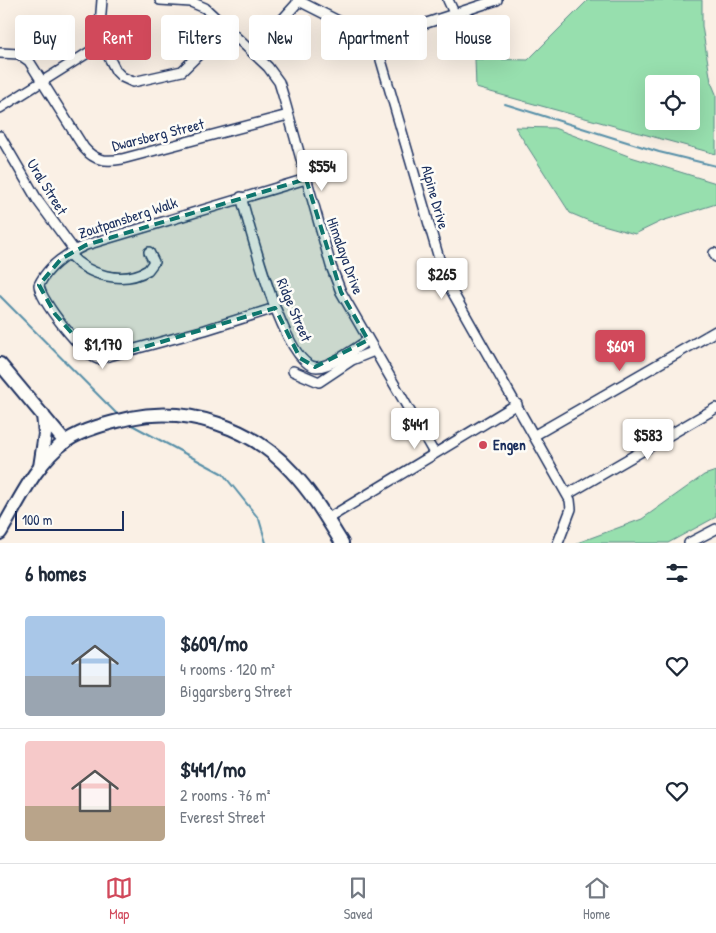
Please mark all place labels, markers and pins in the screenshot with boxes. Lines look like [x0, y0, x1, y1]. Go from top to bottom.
pin: $554 [292, 150, 352, 192]
pin: $265 [412, 258, 472, 300]
pin: $1,170 [62, 328, 144, 370]
pin: $609 [590, 330, 650, 372]
pin: $441 [385, 408, 445, 450]
pin: $583 [618, 418, 678, 461]
place label: Engen [493, 434, 526, 456]
marker: Engen [477, 439, 489, 451]

